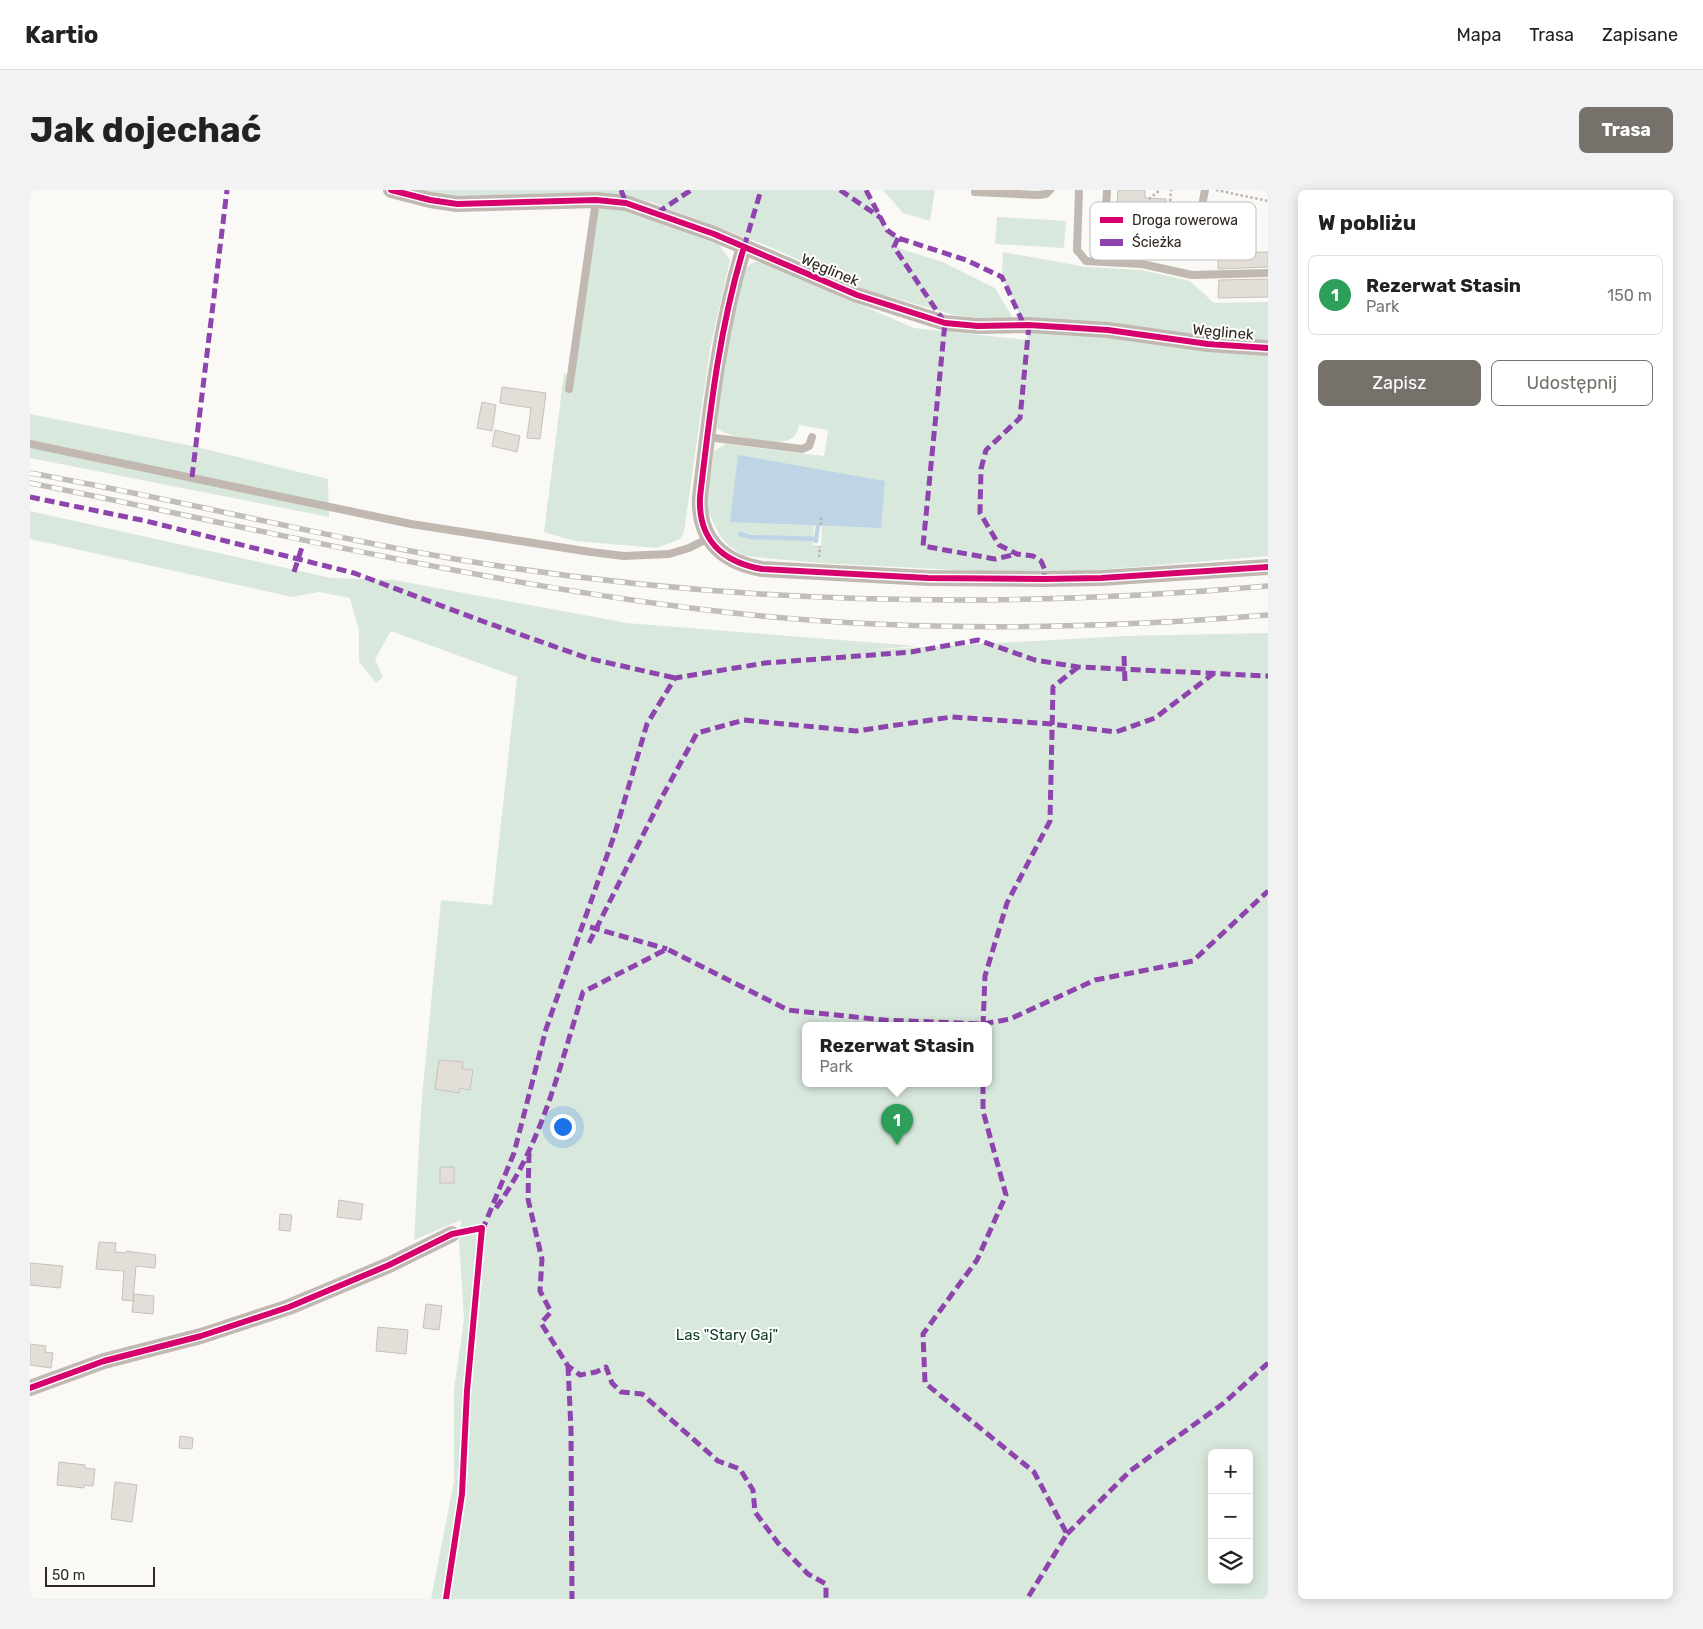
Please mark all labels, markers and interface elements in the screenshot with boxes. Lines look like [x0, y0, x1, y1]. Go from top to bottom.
text: Kartio [25, 21, 99, 49]
text: Mapa [1456, 24, 1501, 46]
text: Trasa [1529, 24, 1574, 46]
text: Zapisane [1602, 24, 1678, 46]
button: Trasa [1579, 107, 1673, 153]
text: Jak dojechać [30, 109, 261, 151]
legend [1090, 202, 1256, 260]
text: W pobliżu [1318, 210, 1416, 235]
text: Droga rowerowa [1132, 212, 1238, 229]
text: Ścieżka [1132, 233, 1182, 251]
street label: Węglinek [798, 250, 862, 290]
text: Rezerwat Stasin [1366, 274, 1521, 297]
text: 1 [1331, 286, 1339, 305]
text: 150 m [1607, 286, 1652, 305]
text: Park [1366, 297, 1399, 316]
street label: Węglinek [1192, 320, 1255, 344]
button: Zapisz [1318, 360, 1481, 406]
button: Udostępnij [1491, 360, 1653, 406]
popup [802, 1022, 992, 1087]
text: Rezerwat Stasin [819, 1034, 975, 1057]
text: Park [819, 1057, 853, 1076]
pin: 1 [881, 1104, 913, 1145]
your location [550, 1114, 576, 1140]
park label: Las "Stary Gaj" [676, 1326, 778, 1344]
map controls [1208, 1449, 1253, 1584]
button: + [1208, 1449, 1253, 1494]
button: − [1208, 1494, 1253, 1539]
button: layers [1208, 1539, 1253, 1584]
scale bar [45, 1564, 155, 1587]
text: 50 m [52, 1567, 85, 1584]

